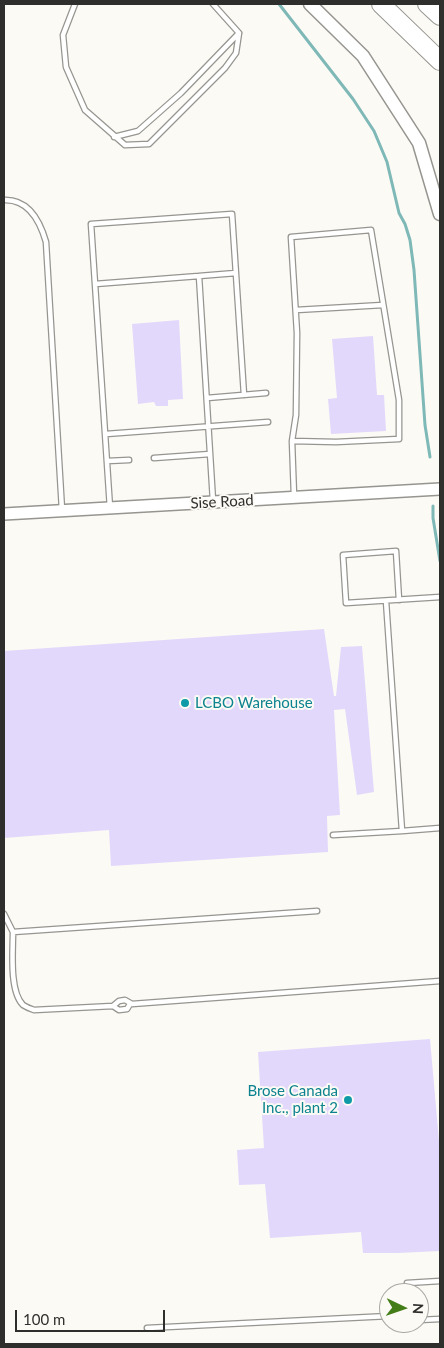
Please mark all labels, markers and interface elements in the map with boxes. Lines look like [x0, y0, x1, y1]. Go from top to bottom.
street label: Sise Road [190, 491, 254, 513]
place label: LCBO Warehouse [195, 694, 313, 712]
marker: LCBO Warehouse [179, 697, 191, 709]
place label: Brose Canada Inc., plant 2 [247, 1082, 338, 1117]
marker: Brose Canada Inc., plant 2 [342, 1094, 354, 1106]
north arrow [379, 1283, 429, 1333]
scale bar [18, 1300, 168, 1332]
text: N [410, 1303, 427, 1315]
text: 100 m [23, 1310, 65, 1328]

